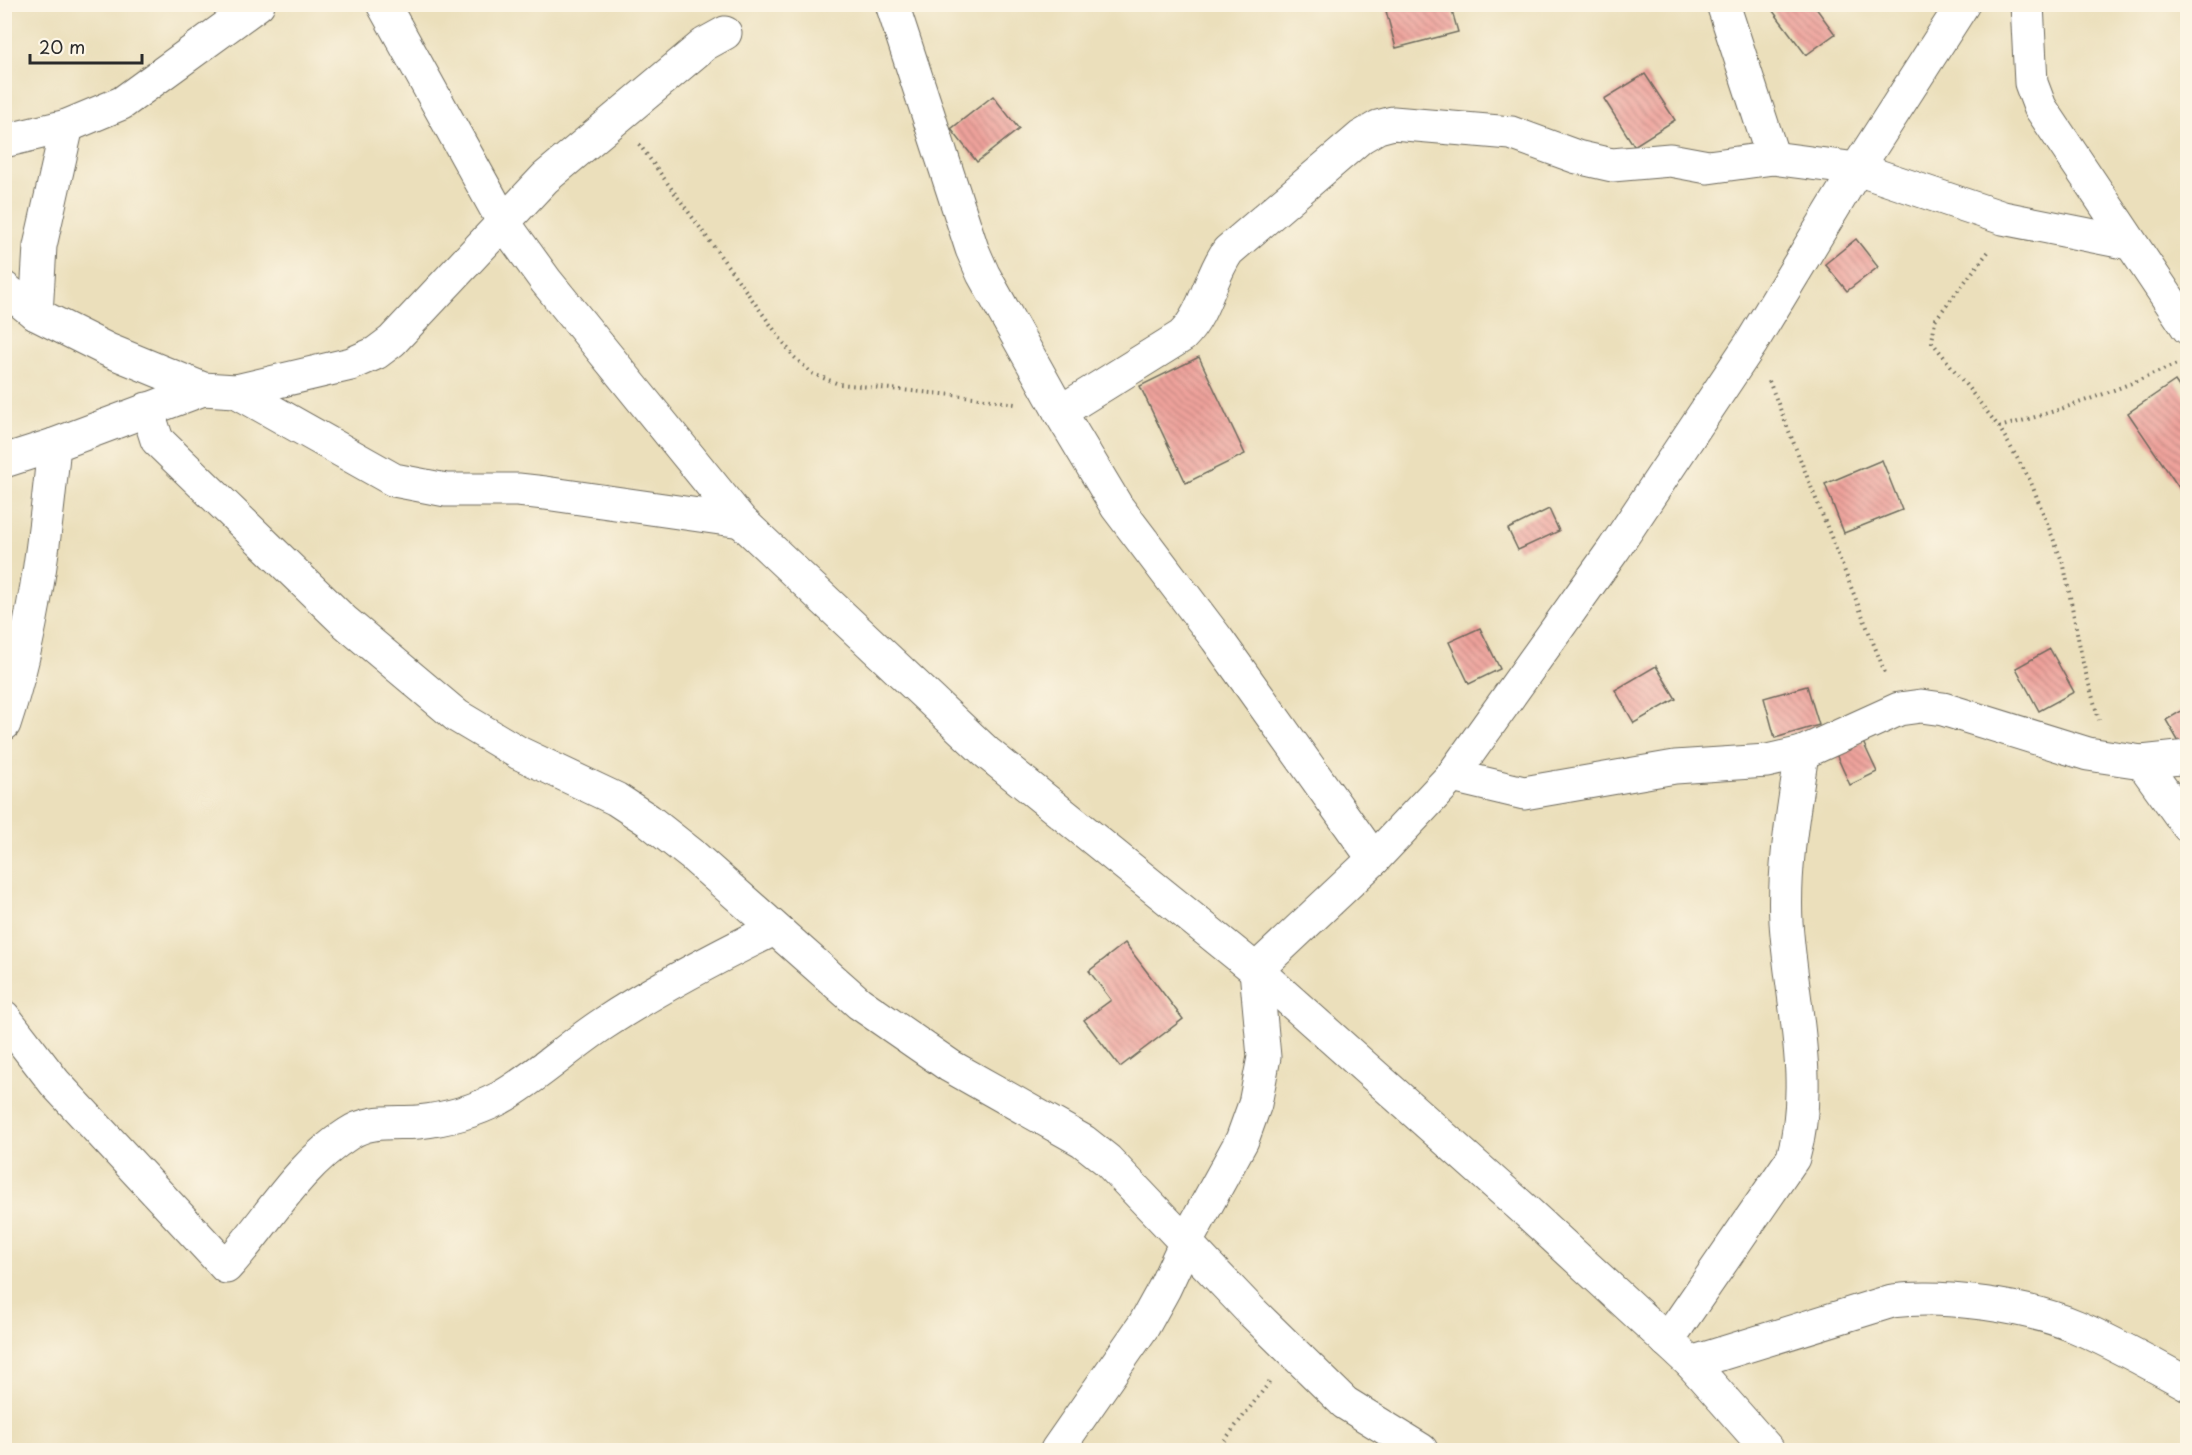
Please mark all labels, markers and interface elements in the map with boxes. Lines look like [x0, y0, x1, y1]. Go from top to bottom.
scale bar [30, 27, 142, 65]
text: 20 m [39, 33, 85, 60]

